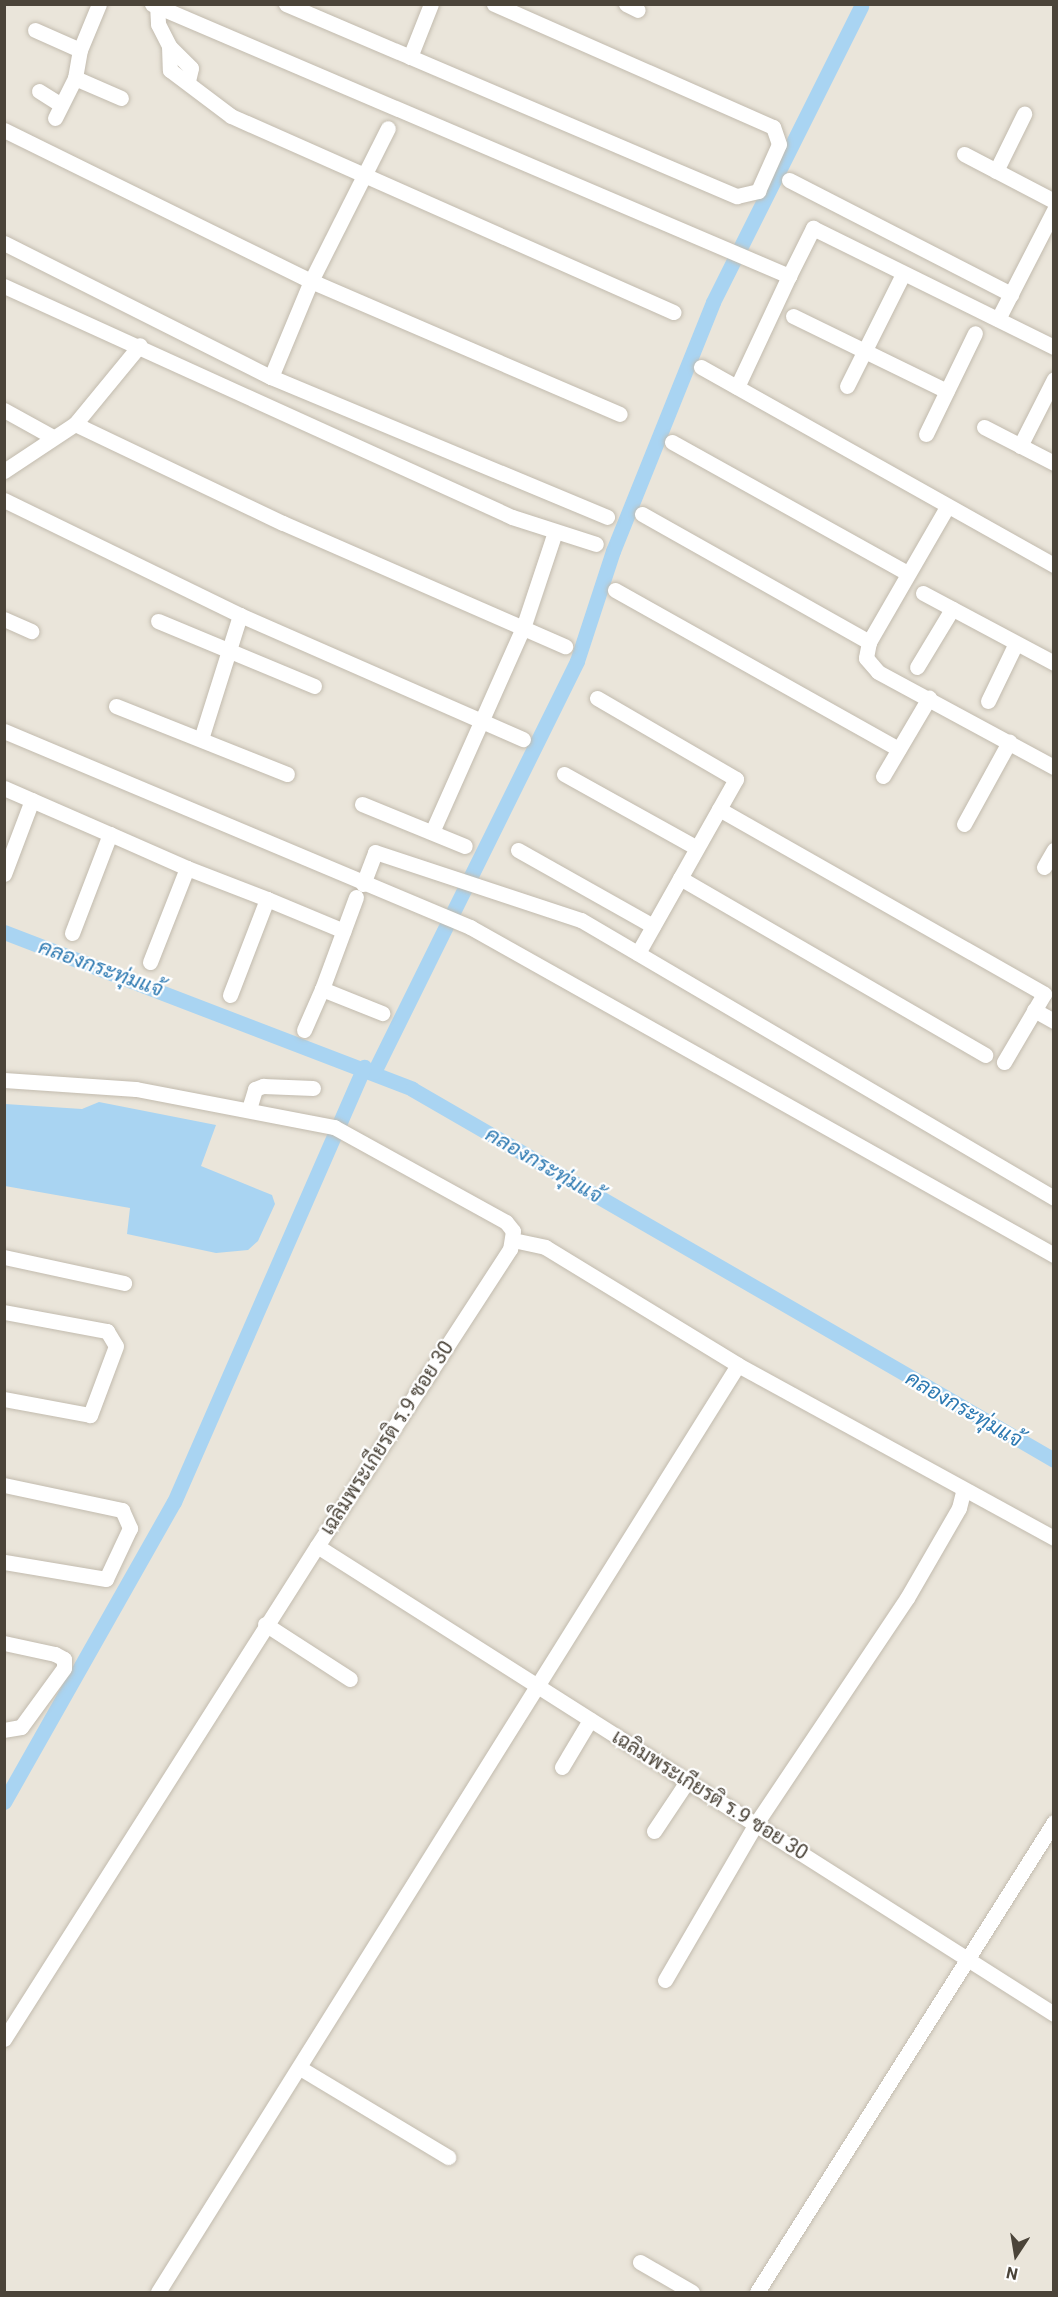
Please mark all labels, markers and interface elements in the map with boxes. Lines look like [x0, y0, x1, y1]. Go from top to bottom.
water label: คลองกระทุ่มแจ้ [35, 934, 167, 1002]
water label: คลองกระทุ่มแจ้ [481, 1121, 607, 1209]
street label: เฉลิมพระเกียรติ ร.9 ซอย 30 [315, 1337, 459, 1539]
water label: คลองกระทุ่มแจ้ [901, 1365, 1027, 1453]
street label: เฉลิมพระเกียรติ ร.9 ซอย 30 [608, 1725, 812, 1865]
north arrow [986, 2225, 1046, 2285]
text: N [1005, 2263, 1020, 2284]

